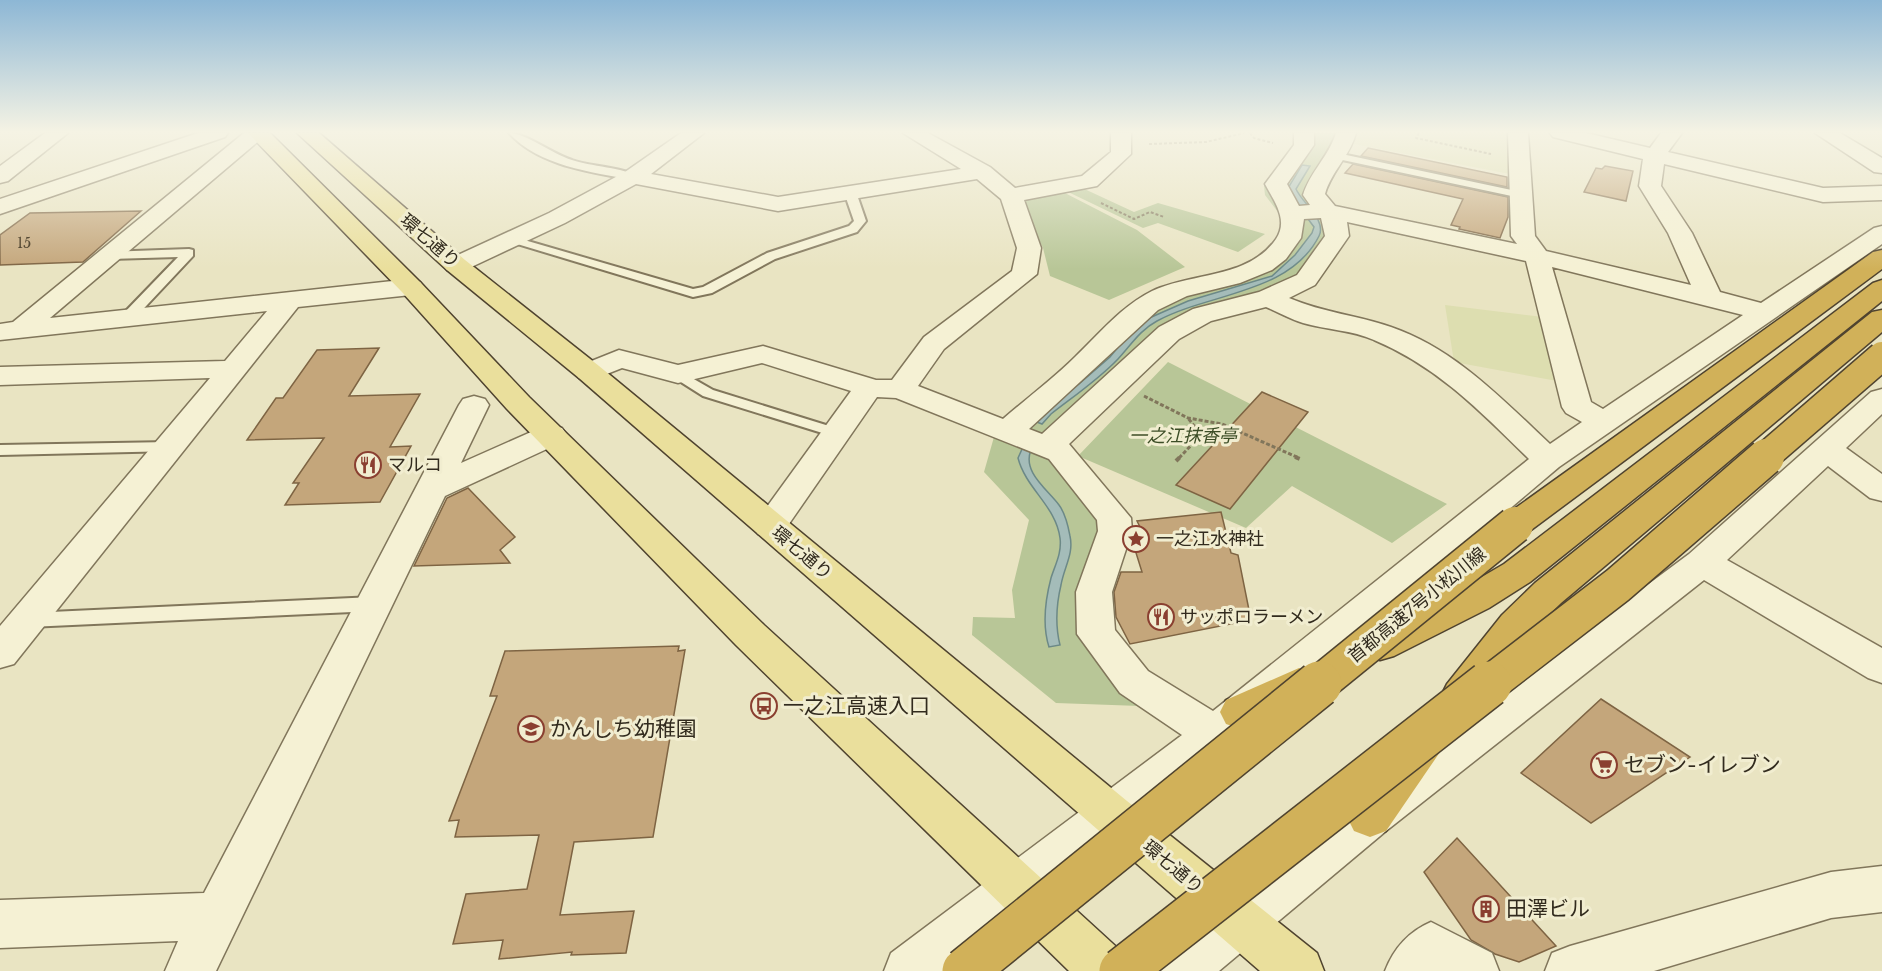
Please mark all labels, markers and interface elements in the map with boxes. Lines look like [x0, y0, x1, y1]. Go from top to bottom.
street label: 環七通り [396, 209, 464, 273]
house number: 15 [17, 234, 31, 252]
park label: 一之江抹香亭 [1129, 425, 1240, 447]
restaurant icon: マルコ [353, 450, 383, 480]
place label: マルコ [388, 454, 442, 476]
street label: 環七通り [767, 521, 837, 585]
place icon: 一之江水神社 [1121, 524, 1151, 554]
place label: 一之江水神社 [1156, 528, 1264, 550]
street label: 首都高速7号小松川線 [1344, 543, 1490, 667]
restaurant icon: サッポロラーメン [1146, 602, 1176, 632]
place label: サッポロラーメン [1180, 606, 1323, 628]
bus stop icon: 一之江高速入口 [749, 691, 779, 721]
place label: 一之江高速入口 [783, 693, 930, 719]
school or university icon: かんしち幼稚園 [516, 714, 546, 744]
place label: かんしち幼稚園 [550, 716, 697, 742]
supermarket icon: セブン-イレブン [1589, 750, 1619, 780]
place label: セブン-イレブン [1624, 752, 1781, 778]
street label: 環七通り [1138, 835, 1208, 899]
building icon: 田澤ビル [1471, 894, 1501, 924]
place label: 田澤ビル [1506, 896, 1590, 922]

